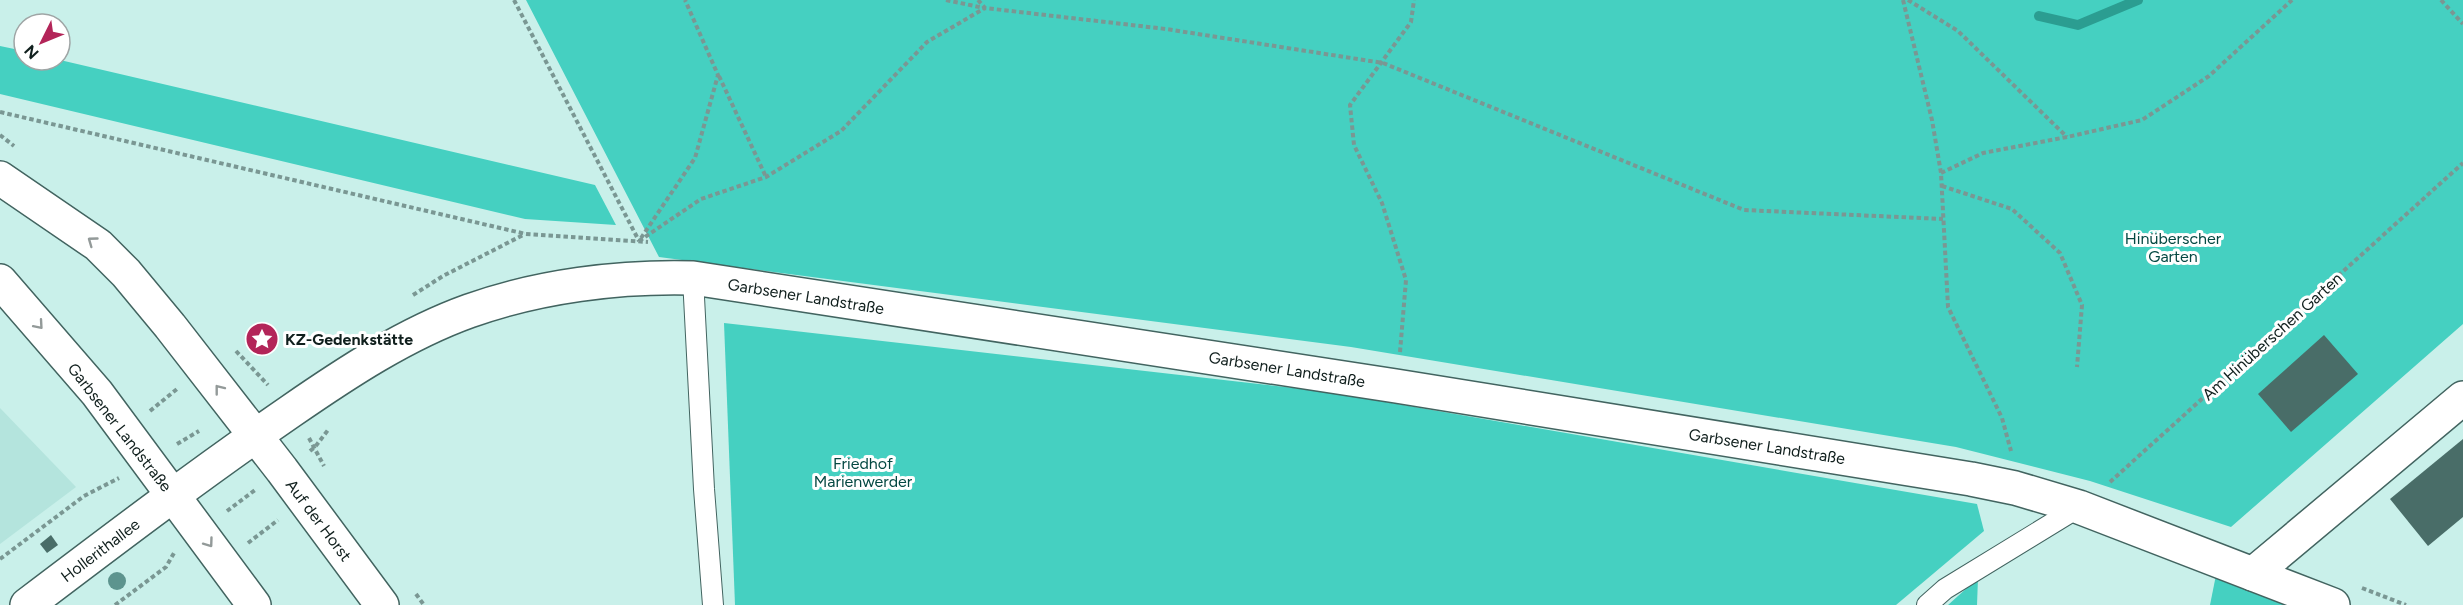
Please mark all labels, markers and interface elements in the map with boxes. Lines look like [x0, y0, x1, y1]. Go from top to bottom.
north arrow [12, 12, 72, 72]
text: N [20, 41, 43, 63]
park label: Hinüberscher Garten [2125, 229, 2222, 266]
one-way arrow [88, 238, 99, 249]
street label: Am Hinüberschen Garten [2199, 269, 2346, 404]
street label: Garbsener Landstraße [726, 275, 886, 318]
one-way arrow [32, 318, 43, 329]
place icon: KZ-Gedenkstätte [244, 321, 280, 357]
place label: KZ-Gedenkstätte [285, 330, 413, 349]
street label: Garbsener Landstraße [1207, 348, 1367, 391]
street label: Garbsener Landstraße [64, 359, 176, 496]
one-way arrow [215, 385, 226, 396]
street label: Garbsener Landstraße [1687, 425, 1847, 468]
park label: Friedhof Marienwerder [814, 454, 913, 491]
street label: Auf der Horst [282, 476, 355, 565]
street label: Hollerithallee [57, 514, 144, 586]
one-way arrow [201, 536, 212, 547]

